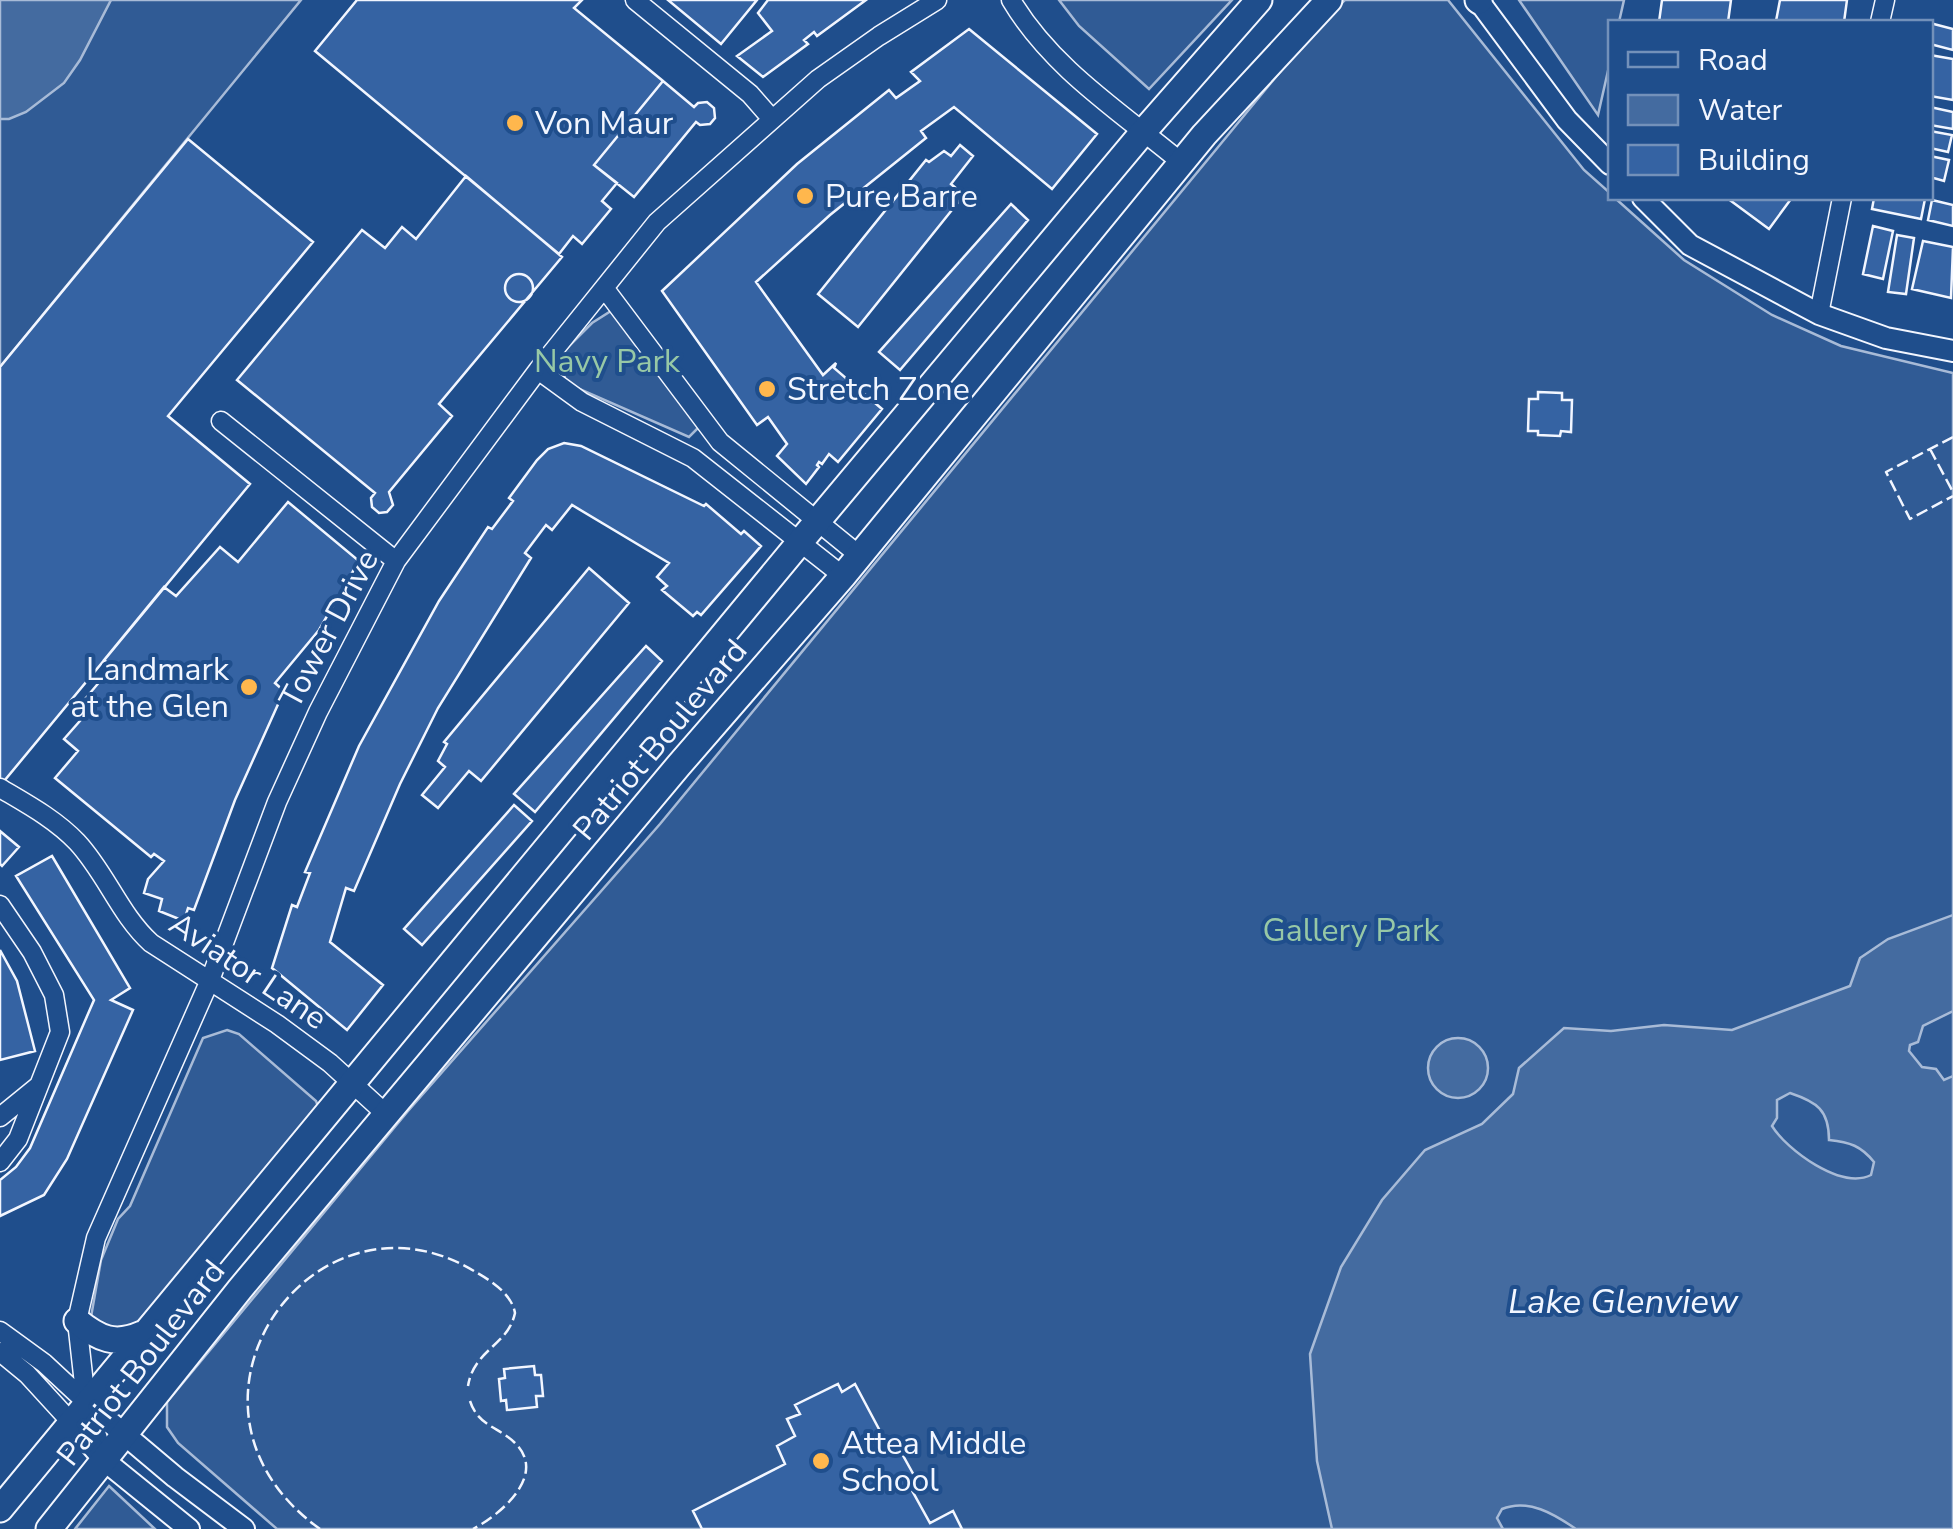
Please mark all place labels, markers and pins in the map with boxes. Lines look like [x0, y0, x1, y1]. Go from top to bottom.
place label: Von Maur [534, 102, 674, 145]
marker: Von Maur [504, 112, 526, 134]
place label: Pure Barre [825, 175, 978, 218]
marker: Pure Barre [794, 185, 816, 207]
place label: Stretch Zone [787, 368, 970, 411]
marker: Stretch Zone [756, 378, 778, 400]
place label: Landmark at the Glen [70, 648, 230, 728]
marker: Landmark at the Glen [238, 676, 260, 698]
place label: Attea Middle School [841, 1422, 1026, 1502]
marker: Attea Middle School [810, 1450, 832, 1472]

